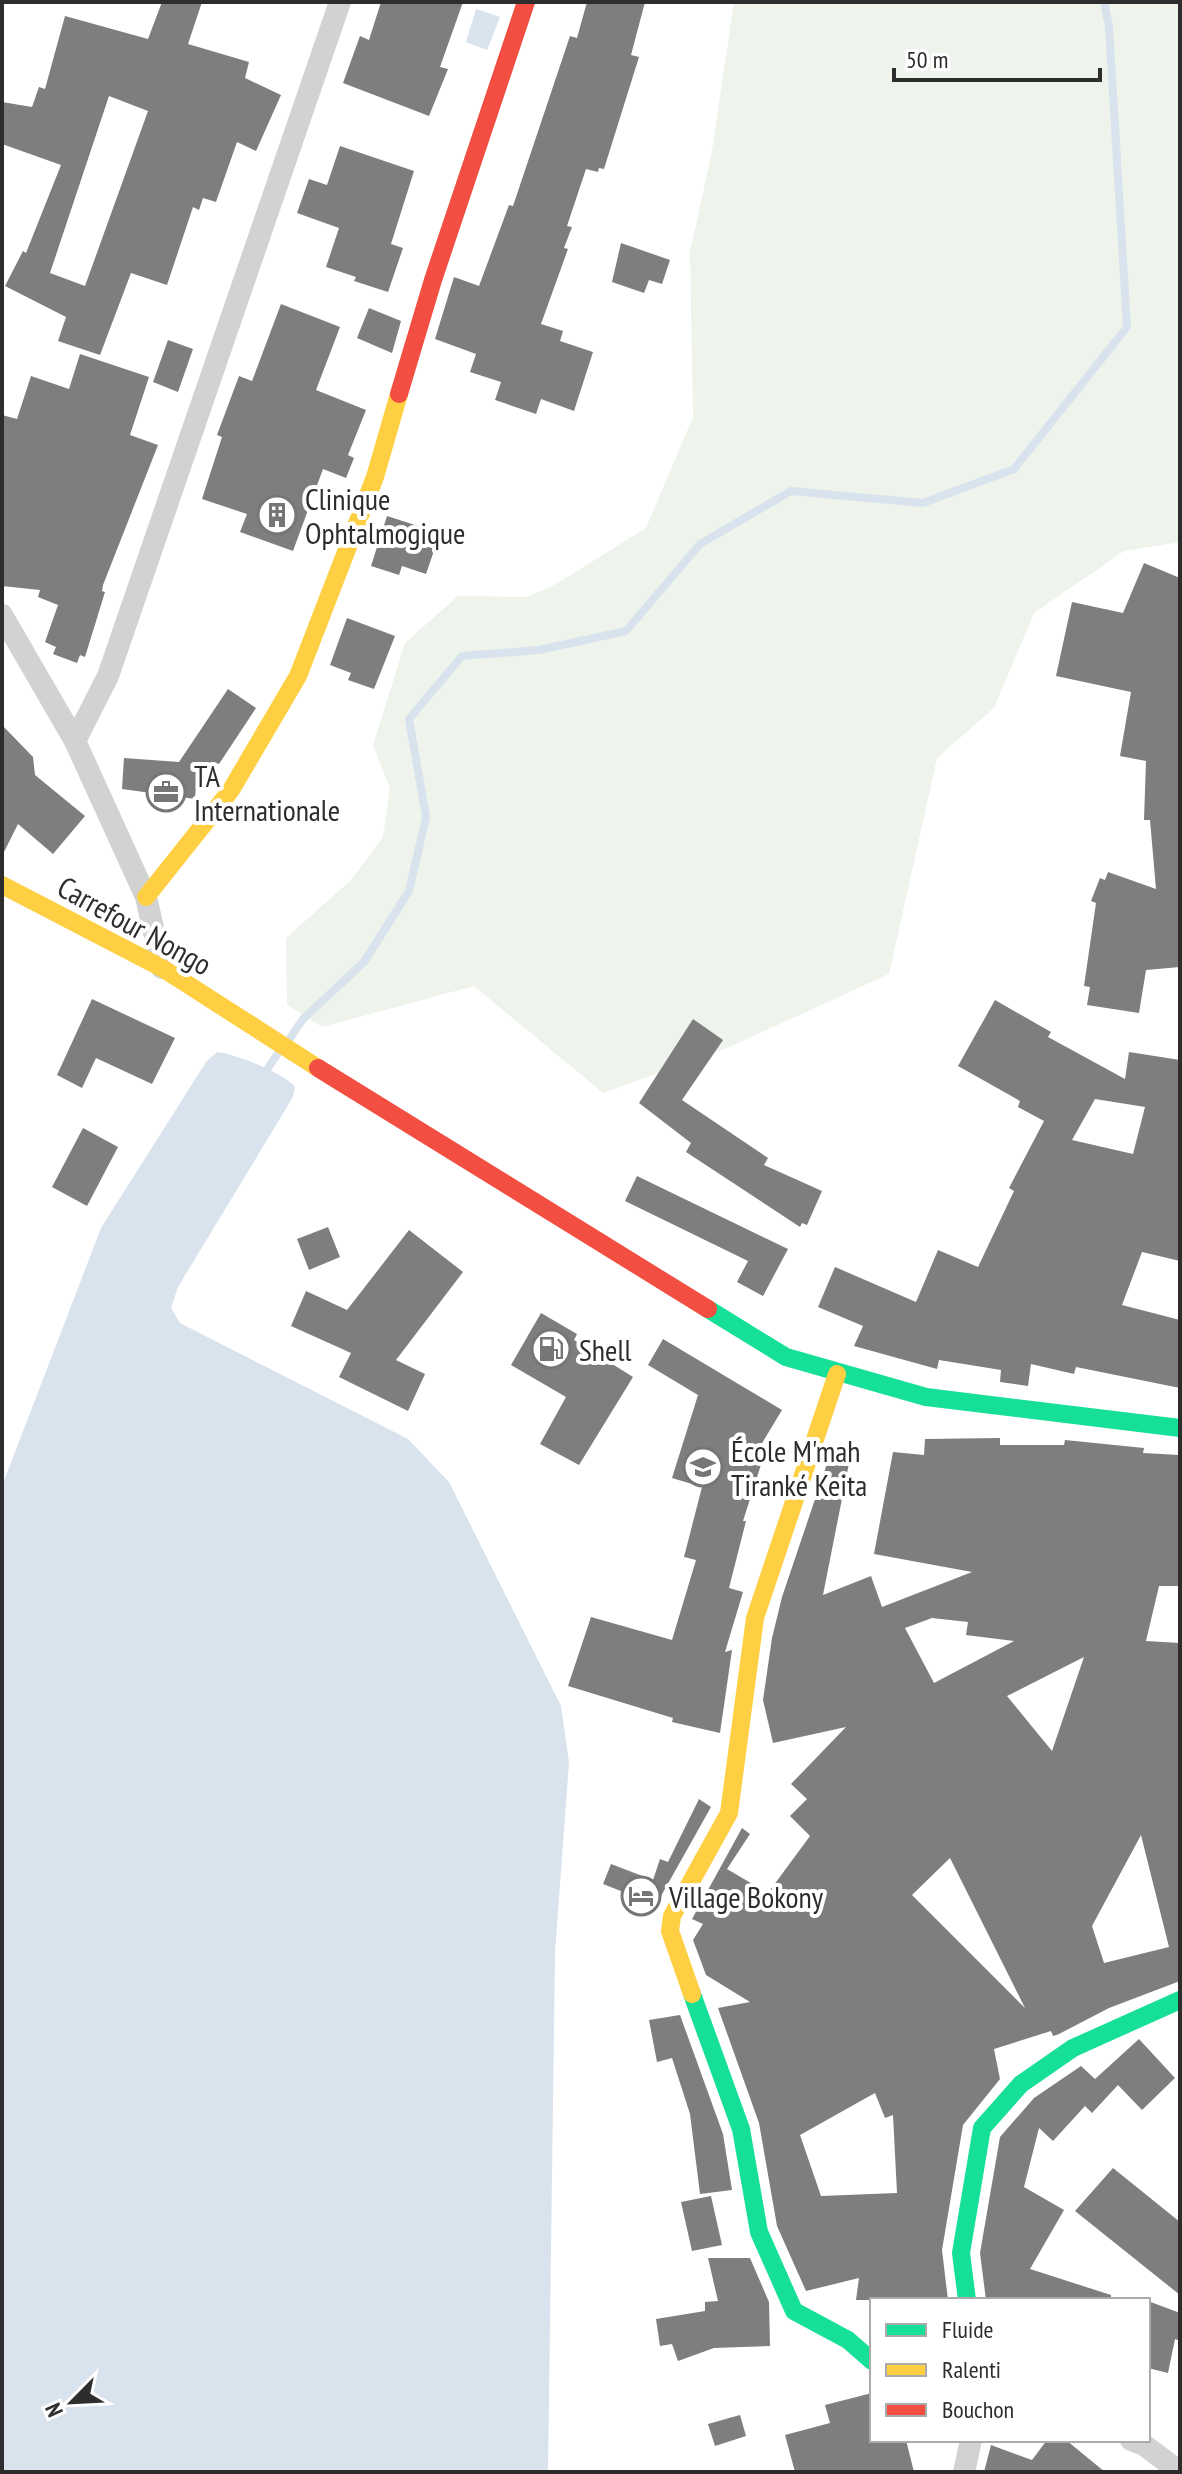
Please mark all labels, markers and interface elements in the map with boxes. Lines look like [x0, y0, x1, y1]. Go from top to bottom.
scale bar [894, 32, 1100, 82]
text: 50 m [906, 44, 948, 75]
place label: Clinique Ophtalmogique [305, 479, 465, 552]
building icon: Clinique Ophtalmogique [256, 494, 298, 536]
place label: TA Internationale [194, 756, 340, 829]
office icon: TA Internationale [145, 771, 187, 813]
street label: Carrefour Nongo [51, 867, 219, 983]
fuel station icon: Shell [530, 1328, 572, 1370]
place label: Shell [579, 1330, 631, 1369]
place label: École M'mah Tiranké Keita [731, 1431, 867, 1504]
school or university icon: École M'mah Tiranké Keita [682, 1446, 724, 1488]
hotel icon: Village Bokony [620, 1875, 662, 1917]
place label: Village Bokony [668, 1877, 824, 1916]
legend [870, 2298, 1150, 2442]
text: Fluide [942, 2314, 993, 2345]
text: Ralenti [942, 2354, 1001, 2385]
north arrow [32, 2362, 112, 2442]
text: Bouchon [942, 2394, 1014, 2425]
text: N [39, 2399, 69, 2421]

